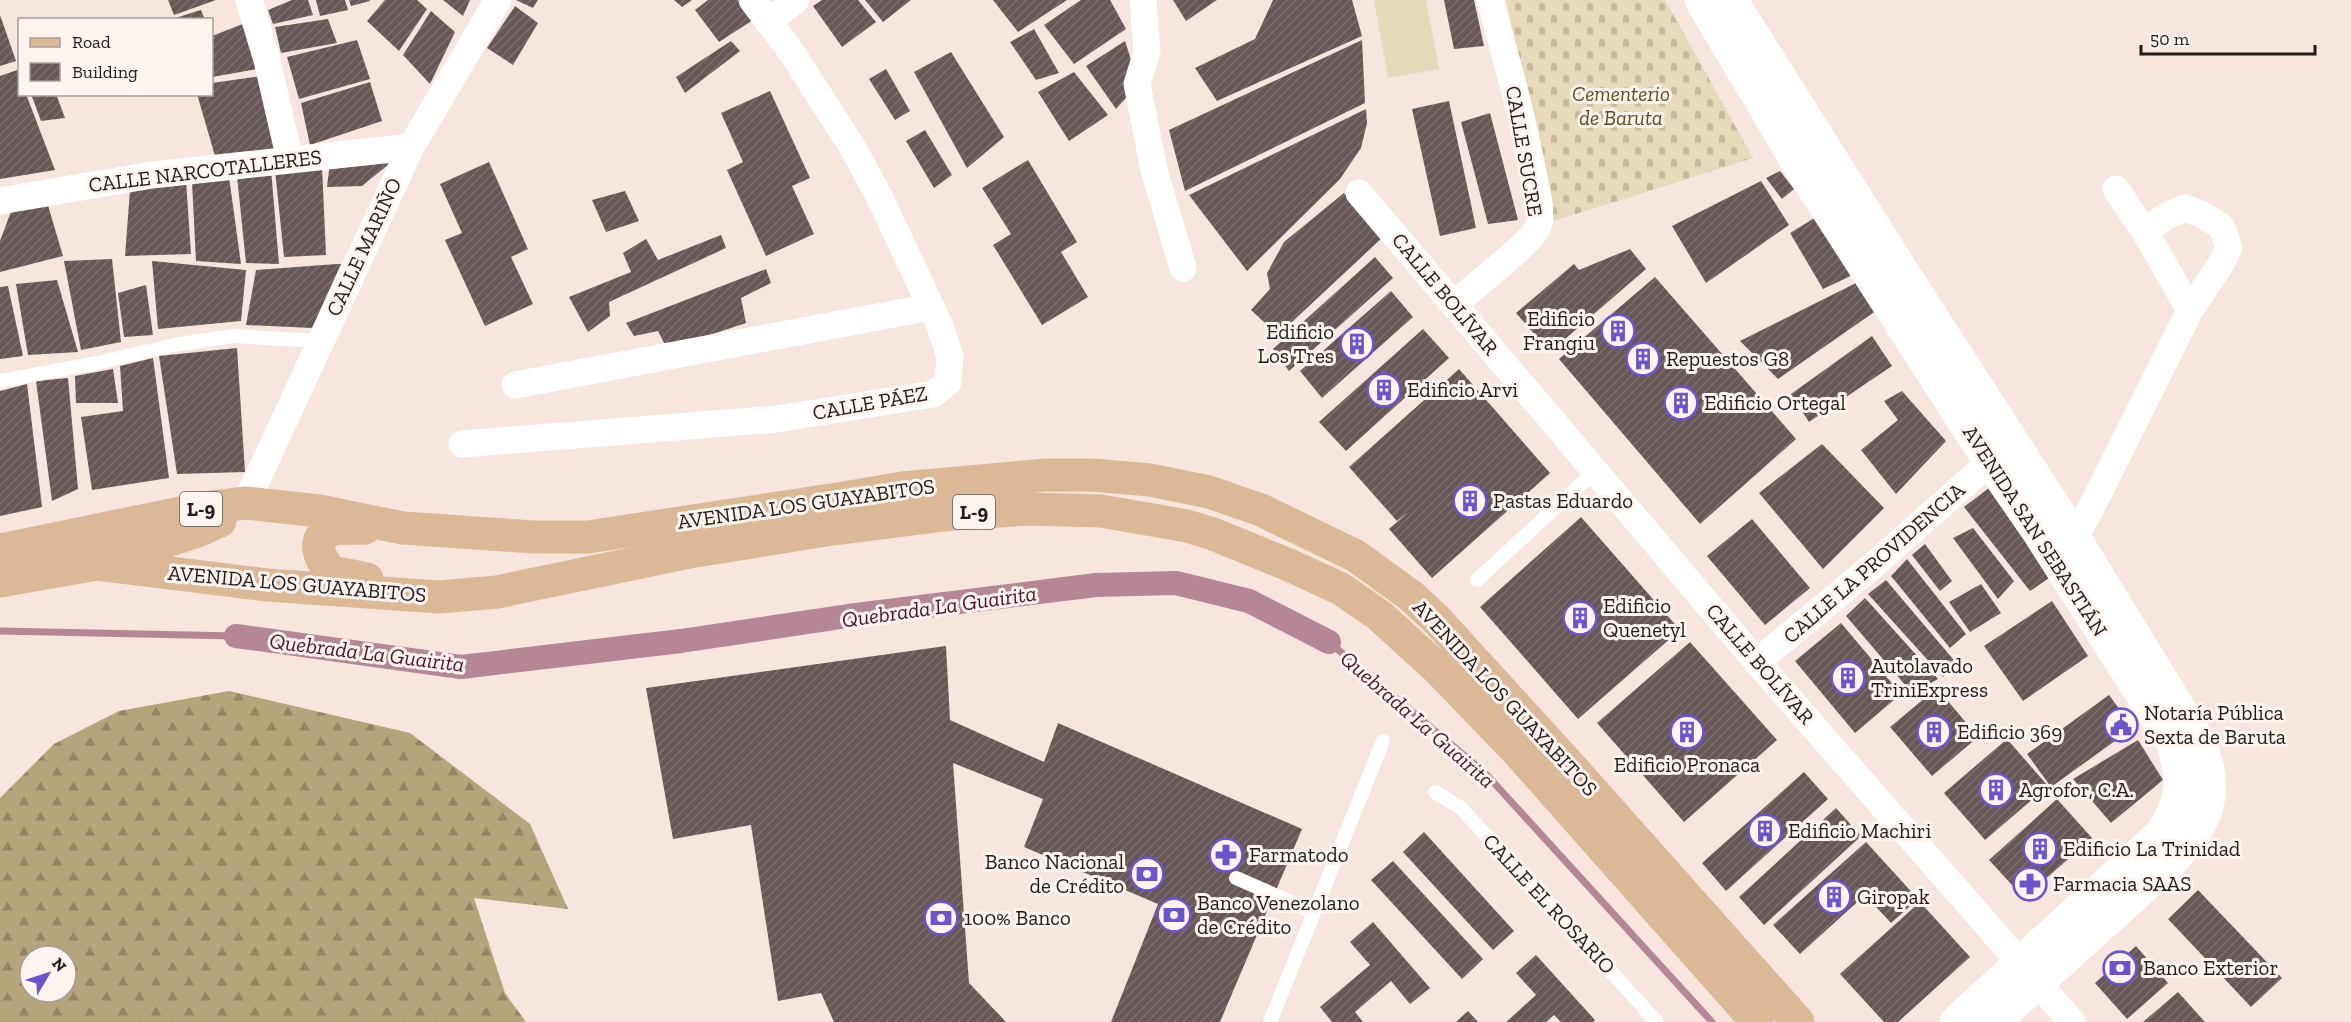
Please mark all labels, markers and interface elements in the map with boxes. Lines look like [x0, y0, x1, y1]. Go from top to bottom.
legend [18, 18, 213, 96]
scale bar [2141, 18, 2315, 56]
text: 50 m [2150, 28, 2190, 50]
text: Road [72, 31, 111, 53]
text: Building [72, 61, 138, 83]
park label: Cementerio de Baruta [1572, 81, 1670, 130]
street label: CALLE SUCRE [1501, 84, 1548, 218]
street label: CALLE NARCOTALLERES [87, 144, 323, 197]
street label: CALLE MARIÑO [321, 174, 406, 320]
street label: CALLE BOLÍVAR [1387, 227, 1504, 360]
place label: Edificio Frangiu [1523, 306, 1595, 355]
building icon: Edificio Frangiu [1600, 313, 1636, 349]
place label: Edificio Los Tres [1258, 319, 1334, 368]
building icon: Edificio Los Tres [1339, 326, 1375, 362]
building icon: Repuestos G8 [1625, 341, 1661, 377]
place label: Repuestos G8 [1666, 346, 1789, 371]
building icon: Edificio Arvi [1366, 372, 1402, 408]
place label: Edificio Arvi [1407, 377, 1518, 402]
street label: CALLE PÁEZ [810, 380, 929, 425]
building icon: Edificio Ortegal [1663, 385, 1699, 421]
place label: Edificio Ortegal [1704, 390, 1846, 415]
street label: AVENIDA SAN SEBASTIÁN [1958, 421, 2113, 641]
street label: AVENIDA LOS GUAYABITOS [676, 473, 936, 534]
street label: CALLE LA PROVIDENCIA [1778, 477, 1970, 648]
building icon: Pastas Eduardo [1452, 483, 1488, 519]
place label: Pastas Eduardo [1493, 488, 1633, 513]
road number: L-9 [180, 492, 222, 526]
road number: L-9 [953, 495, 995, 529]
street label: AVENIDA LOS GUAYABITOS [167, 560, 427, 607]
water label: Quebrada La Guairita [840, 579, 1038, 634]
place label: Edificio Quenetyl [1603, 593, 1686, 642]
street label: AVENIDA LOS GUAYABITOS [1408, 594, 1603, 801]
street label: CALLE BOLÍVAR [1701, 598, 1820, 729]
building icon: Edificio Quenetyl [1562, 600, 1598, 636]
water label: Quebrada La Guairita [268, 627, 466, 678]
water label: Quebrada La Guairita [1335, 645, 1501, 794]
place label: Autolavado TriniExpress [1871, 653, 1988, 702]
building icon: Autolavado TriniExpress [1830, 660, 1866, 696]
place label: Notaría Pública Sexta de Baruta [2144, 700, 2286, 749]
public building icon: Notaría Pública Sexta de Baruta [2103, 707, 2139, 743]
building icon: Edificio Pronaca [1669, 714, 1705, 750]
building icon: Edificio 369 [1916, 714, 1952, 750]
place label: Edificio 369 [1957, 719, 2062, 744]
place label: Edificio Pronaca [1614, 752, 1760, 777]
building icon: Agrofor, C.A. [1978, 772, 2014, 808]
place label: Agrofor, C.A. [2019, 777, 2134, 802]
building icon: Edificio Machiri [1747, 813, 1783, 849]
place label: Edificio Machiri [1788, 818, 1931, 843]
street label: CALLE EL ROSARIO [1478, 828, 1621, 979]
building icon: Edificio La Trinidad [2022, 831, 2058, 867]
place label: Edificio La Trinidad [2063, 836, 2241, 861]
pharmacy icon: Farmatodo [1208, 837, 1244, 873]
place label: Farmatodo [1249, 842, 1349, 867]
place label: Banco Nacional de Crédito [985, 849, 1124, 898]
bank icon: Banco Nacional de Crédito [1129, 856, 1165, 892]
pharmacy icon: Farmacia SAAS [2012, 866, 2048, 902]
place label: Farmacia SAAS [2053, 871, 2191, 896]
building icon: Giropak [1816, 879, 1852, 915]
place label: Giropak [1857, 884, 1930, 909]
place label: Banco Venezolano de Crédito [1197, 890, 1359, 939]
bank icon: Banco Venezolano de Crédito [1156, 897, 1192, 933]
bank icon: 100% Banco [923, 900, 959, 936]
place label: 100% Banco [964, 905, 1071, 930]
north arrow [18, 944, 78, 1004]
bank icon: Banco Exterior [2102, 950, 2138, 986]
text: N [48, 954, 70, 976]
place label: Banco Exterior [2143, 955, 2278, 980]

